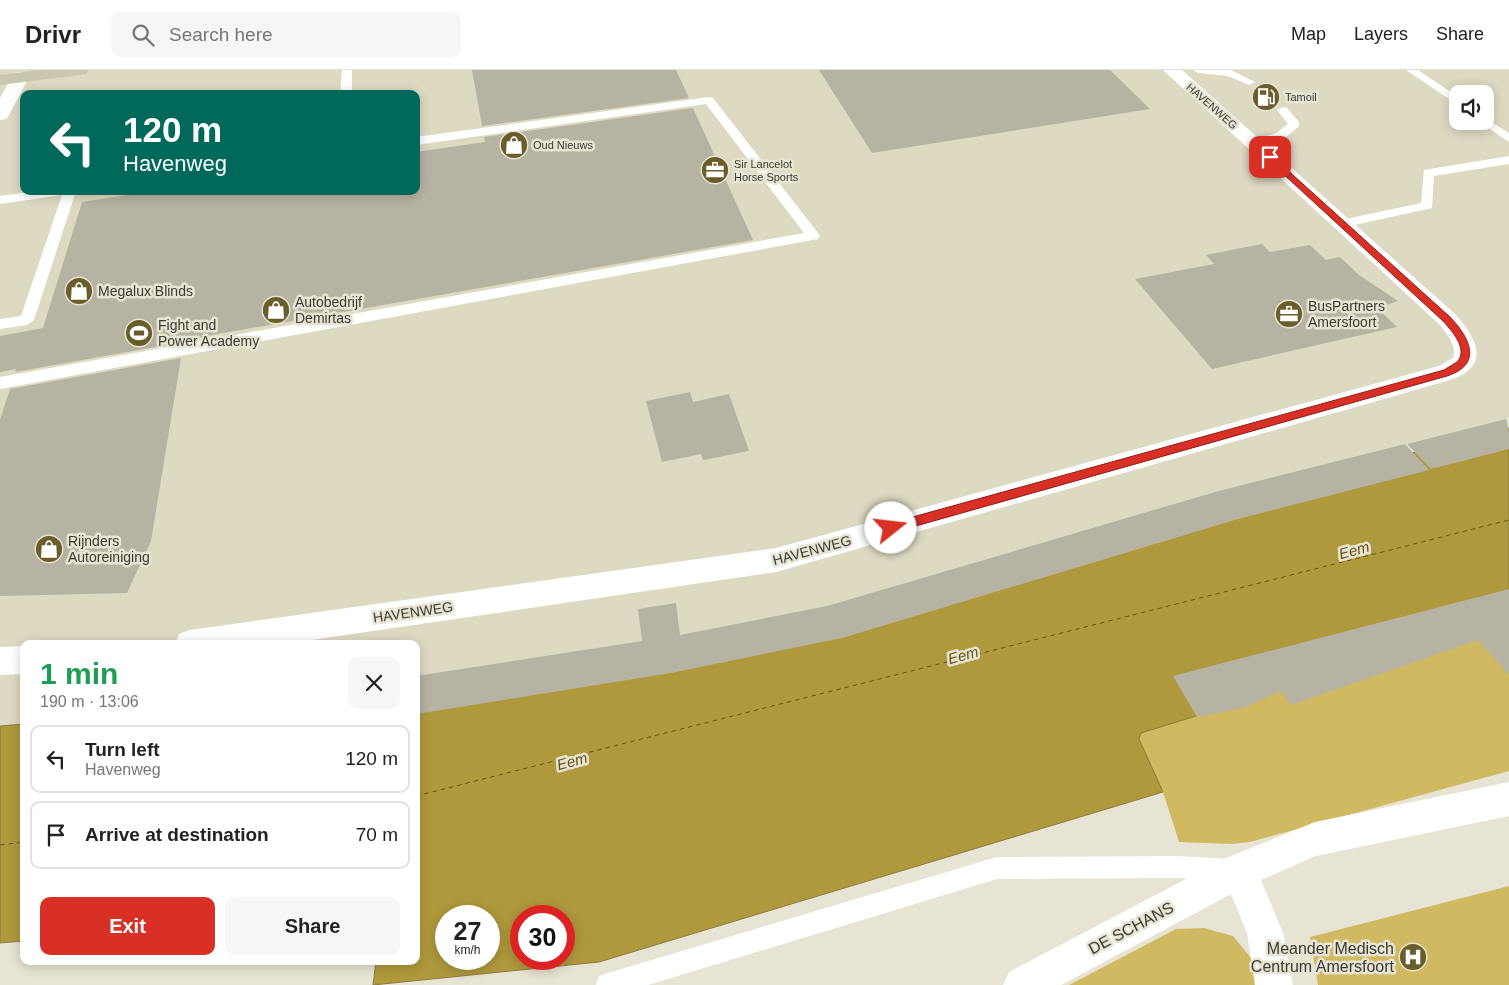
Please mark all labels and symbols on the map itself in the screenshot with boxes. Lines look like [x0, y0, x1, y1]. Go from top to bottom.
street label: HAVENWEG [1184, 81, 1240, 131]
fuel station icon: Tamoil [1251, 82, 1281, 112]
place label: Tamoil [1285, 91, 1317, 103]
shop icon: Oud Nieuws [499, 130, 529, 160]
pin [1249, 136, 1291, 178]
place label: Oud Nieuws [533, 139, 593, 151]
office icon: Sir Lancelot Horse Sports [700, 155, 730, 185]
place label: Sir Lancelot Horse Sports [734, 158, 799, 183]
shop icon: Megalux Blinds [64, 276, 94, 306]
place label: Megalux Blinds [98, 283, 193, 299]
place label: Autobedrijf Demirtas [295, 294, 362, 326]
shop icon: Autobedrijf Demirtas [261, 295, 291, 325]
place label: BusPartners Amersfoort [1308, 298, 1385, 330]
office icon: BusPartners Amersfoort [1274, 299, 1304, 329]
place label: Fight and Power Academy [158, 317, 259, 349]
sports icon: Fight and Power Academy [124, 318, 154, 348]
position arrow [864, 501, 916, 553]
street label: HAVENWEG [771, 532, 853, 568]
place label: Rijnders Autoreiniging [68, 533, 150, 565]
shop icon: Rijnders Autoreiniging [34, 534, 64, 564]
water label: Eem [1337, 538, 1371, 562]
street label: HAVENWEG [372, 598, 454, 626]
water label: Eem [946, 643, 980, 667]
water label: Eem [555, 749, 589, 773]
street label: DE SCHANS [1086, 899, 1176, 957]
speed limit sign: 30 [510, 905, 575, 970]
place label: Meander Medisch Centrum Amersfoort [1251, 940, 1395, 975]
hospital icon: Meander Medisch Centrum Amersfoort [1398, 942, 1428, 972]

